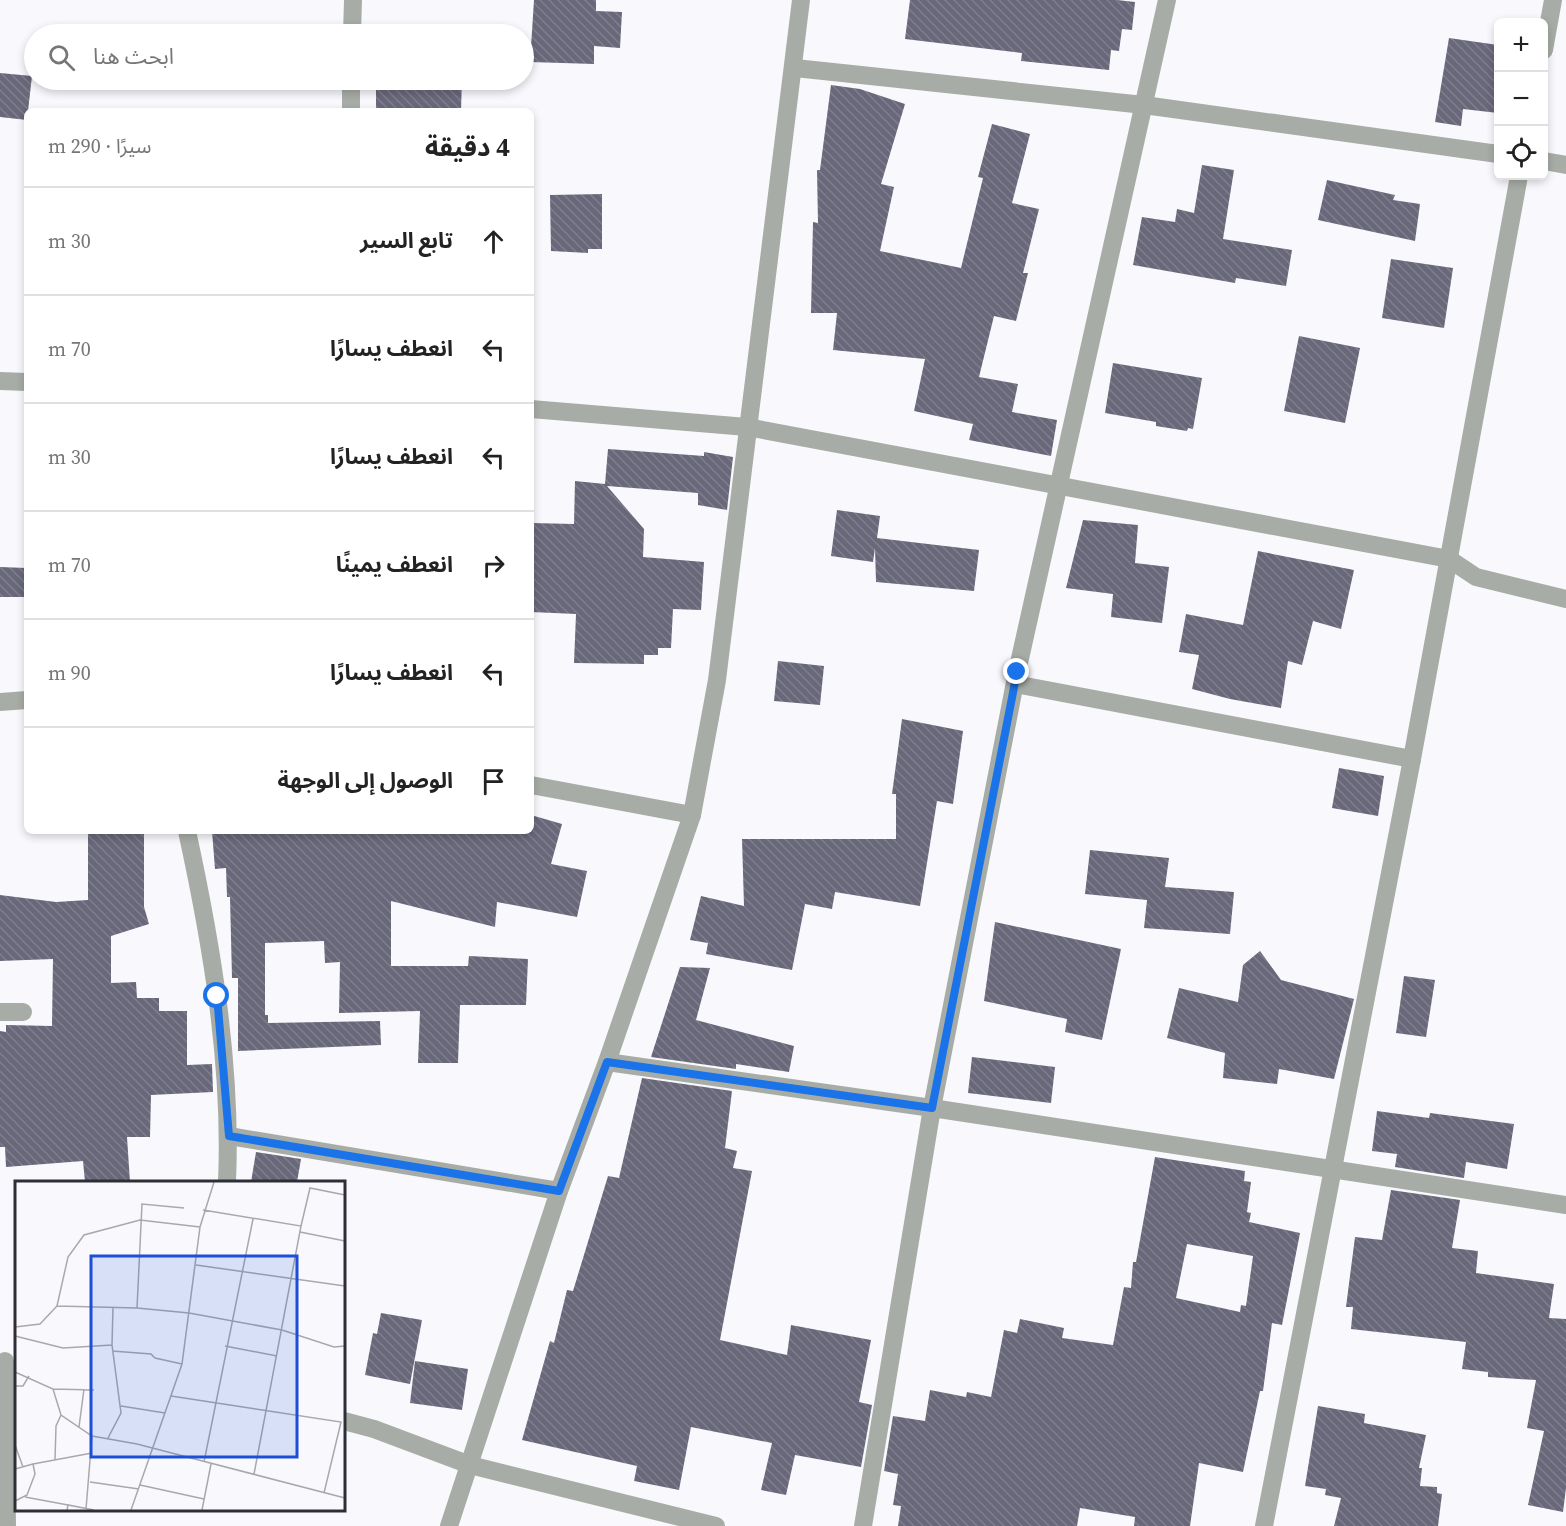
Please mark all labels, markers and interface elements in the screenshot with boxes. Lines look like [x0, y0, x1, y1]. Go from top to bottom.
map controls [1494, 18, 1548, 180]
button: + [1494, 18, 1548, 72]
search box [24, 24, 534, 90]
icon: search [45, 41, 78, 74]
text: ابحث هنا [93, 41, 174, 71]
button: − [1494, 72, 1548, 126]
button: locate [1494, 126, 1548, 180]
text: 4 دقيقة [425, 129, 510, 165]
text: سيرًا · 290 m [48, 132, 151, 160]
text: تابع السير [360, 225, 453, 255]
icon: ahead [477, 225, 510, 258]
text: 30 m [48, 227, 91, 255]
text: انعطف يسارًا [330, 333, 453, 363]
icon: left [477, 333, 510, 366]
text: 70 m [48, 335, 91, 363]
text: انعطف يسارًا [330, 441, 453, 471]
icon: left [477, 441, 510, 474]
text: 30 m [48, 443, 91, 471]
text: انعطف يمينًا [336, 549, 453, 579]
icon: right [477, 549, 510, 582]
text: 70 m [48, 551, 91, 579]
text: انعطف يسارًا [330, 657, 453, 687]
icon: left [477, 657, 510, 690]
route end [1003, 658, 1029, 684]
text: 90 m [48, 659, 91, 687]
text: الوصول إلى الوجهة [277, 765, 453, 795]
icon: arrive [477, 765, 510, 798]
route start [203, 982, 229, 1008]
inset map [15, 1181, 345, 1511]

